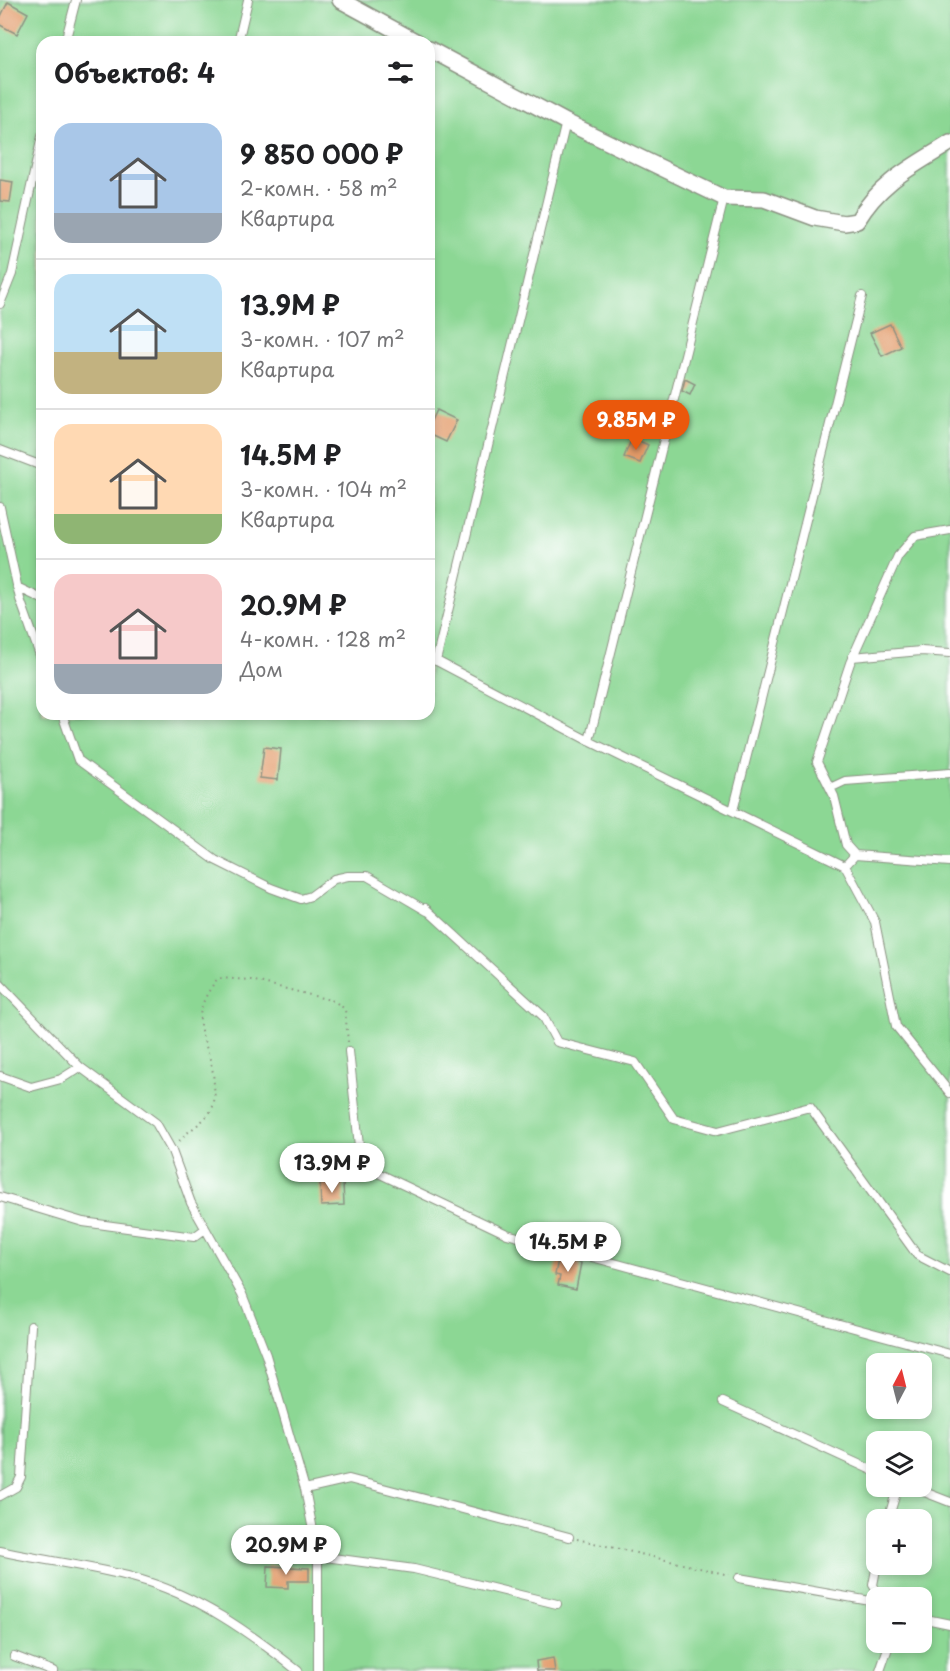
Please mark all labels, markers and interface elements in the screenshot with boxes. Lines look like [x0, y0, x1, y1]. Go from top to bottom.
text: Объектов: 4 [54, 53, 215, 92]
icon: filters [384, 56, 417, 89]
text: 9 850 000 ₽ [240, 134, 403, 173]
icon: home [102, 147, 174, 219]
text: 2-комн. · 58 m² [240, 173, 398, 203]
text: Квартира [240, 203, 334, 233]
text: 13.9M ₽ [240, 285, 340, 324]
icon: home [102, 298, 174, 370]
text: 3-комн. · 107 m² [240, 324, 405, 354]
text: Квартира [240, 354, 334, 384]
pin: 9.85M ₽ [581, 400, 691, 451]
text: 9.85M ₽ [597, 404, 676, 434]
text: 14.5M ₽ [240, 435, 341, 474]
icon: home [102, 448, 174, 520]
text: 3-комн. · 104 m² [240, 474, 407, 504]
text: Квартира [240, 504, 334, 534]
text: 20.9M ₽ [240, 585, 347, 624]
icon: home [102, 598, 174, 670]
text: 4-комн. · 128 m² [240, 624, 406, 654]
text: Дом [240, 654, 283, 684]
pin: 13.9M ₽ [277, 1143, 387, 1194]
text: 13.9M ₽ [294, 1147, 370, 1177]
pin: 14.5M ₽ [513, 1222, 623, 1273]
text: 14.5M ₽ [529, 1226, 607, 1256]
north arrow [866, 1353, 932, 1419]
map controls [866, 1353, 932, 1653]
button: layers [866, 1431, 932, 1497]
button: + [866, 1509, 932, 1575]
pin: 20.9M ₽ [231, 1525, 341, 1576]
text: 20.9M ₽ [245, 1529, 327, 1559]
button: − [866, 1587, 932, 1653]

